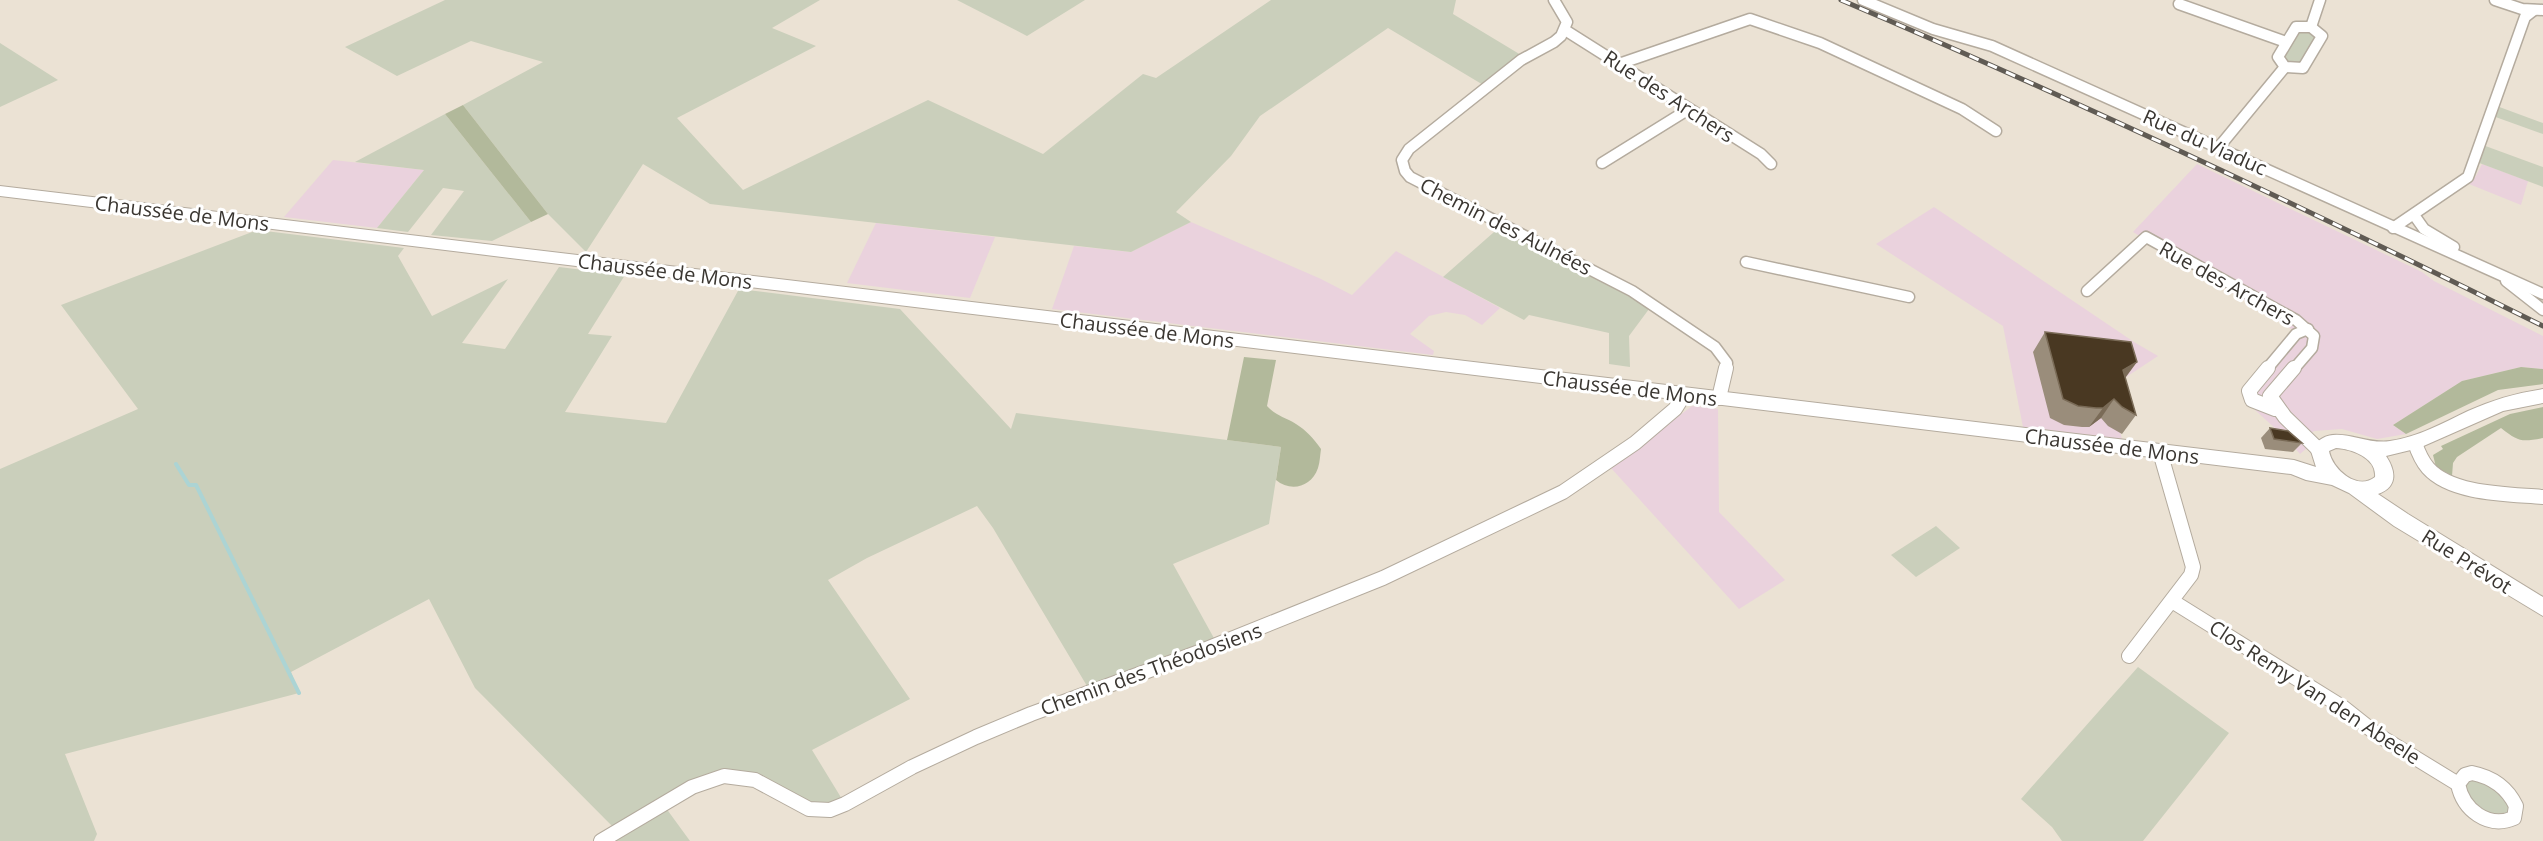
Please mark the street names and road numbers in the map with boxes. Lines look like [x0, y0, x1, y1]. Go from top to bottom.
street label: Rue des Archers [1598, 44, 1740, 148]
street label: Rue du Viaduc [2139, 103, 2271, 181]
street label: Chemin des Aulnées [1415, 171, 1597, 281]
street label: Chaussée de Mons [93, 189, 271, 237]
street label: Rue des Archers [2154, 235, 2300, 331]
street label: Chaussée de Mons [576, 247, 754, 295]
street label: Chaussée de Mons [1058, 306, 1236, 354]
street label: Chaussée de Mons [1541, 364, 1719, 412]
street label: Chaussée de Mons [2023, 422, 2201, 470]
street label: Rue Prévot [2417, 523, 2517, 599]
street label: Clos Remy Van den Abeele [2204, 613, 2426, 771]
street label: Chemin des Théodosiens [1037, 616, 1265, 722]

